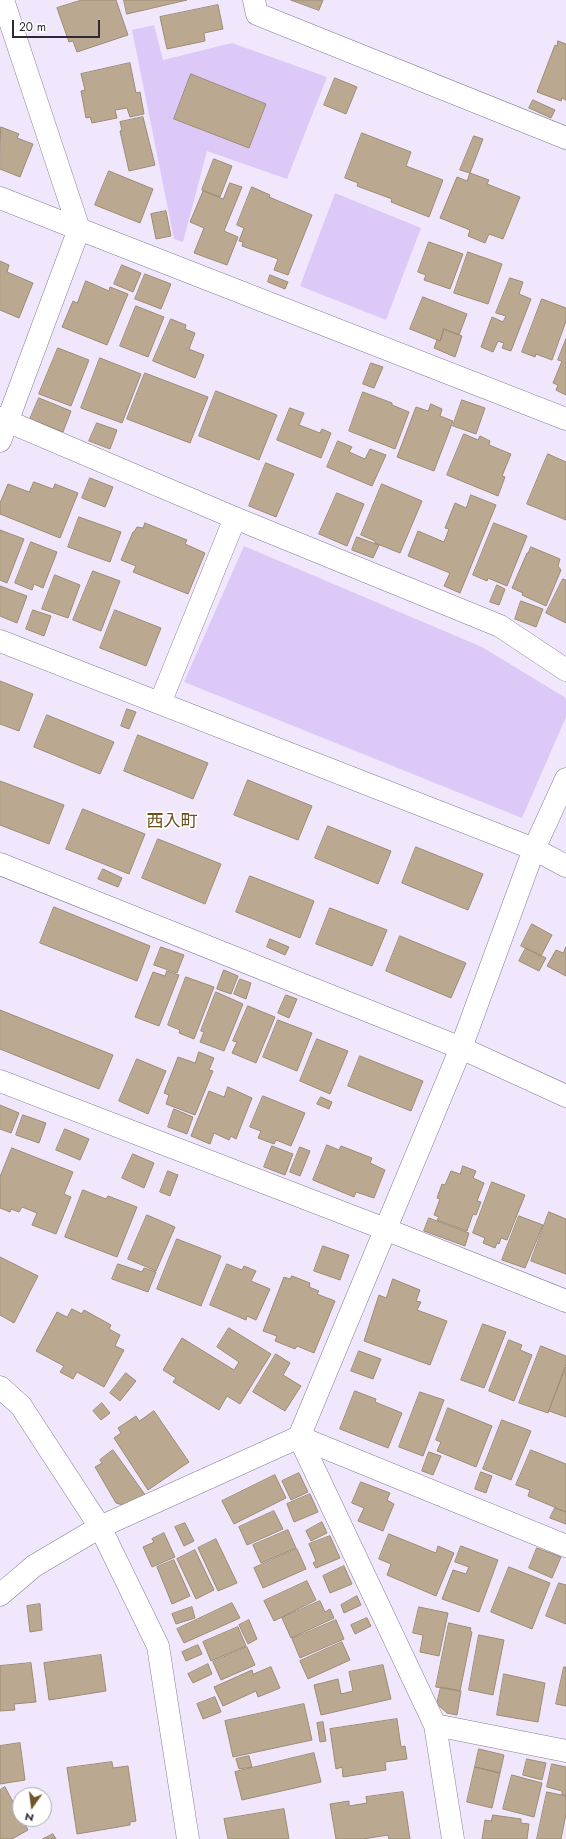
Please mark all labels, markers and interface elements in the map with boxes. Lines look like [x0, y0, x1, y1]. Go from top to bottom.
scale bar [14, 12, 102, 38]
text: 20 m [19, 18, 46, 36]
district label: 西入町 [147, 813, 197, 833]
north arrow [12, 1787, 52, 1827]
text: N [23, 1809, 36, 1826]

